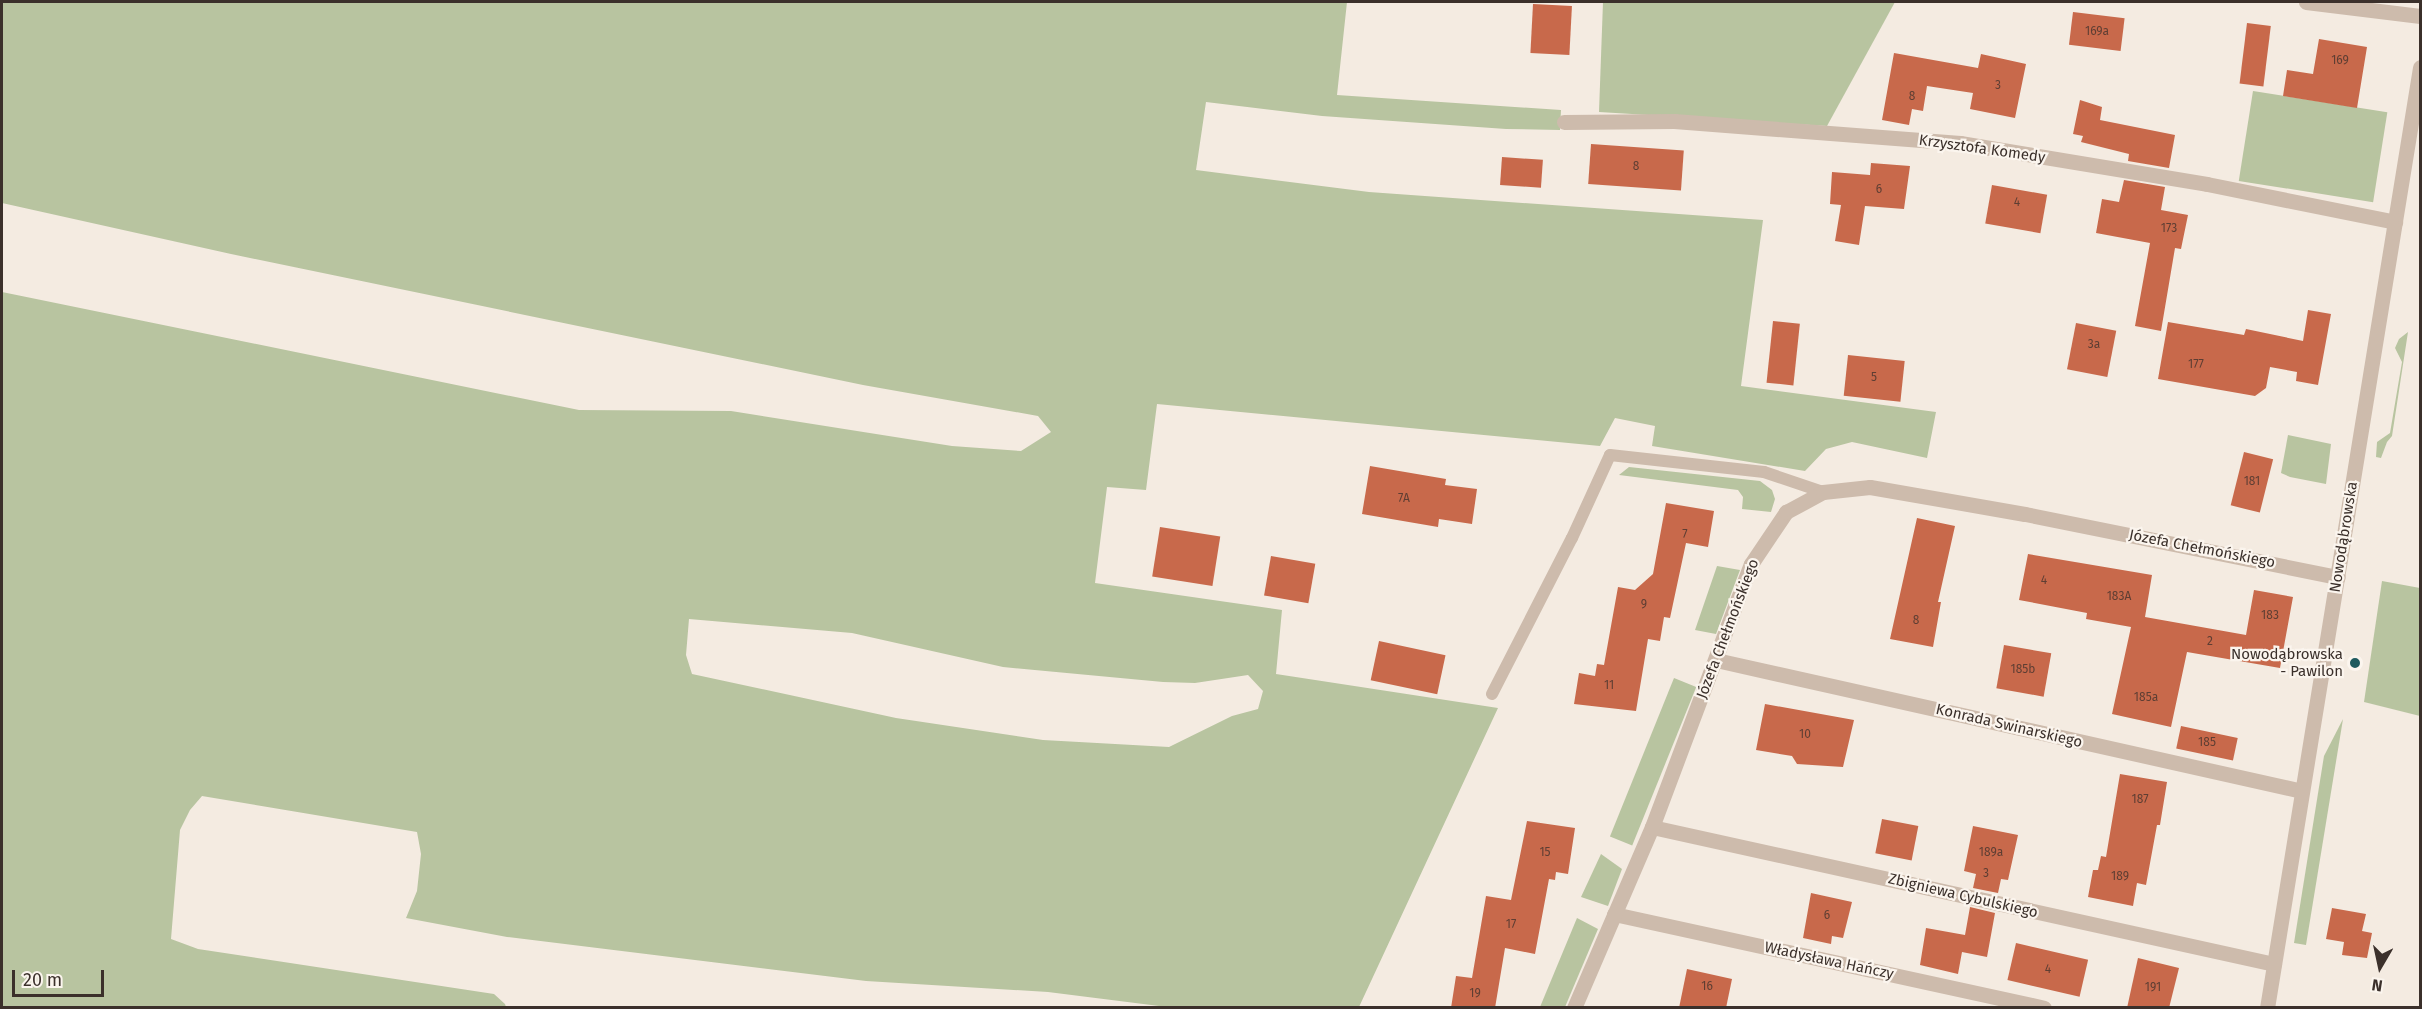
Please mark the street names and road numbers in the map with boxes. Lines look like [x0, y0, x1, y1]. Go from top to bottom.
street label: Krzysztofa Komedy [1918, 131, 2046, 167]
street label: Nowodąbrowska [2326, 480, 2362, 594]
street label: Józefa Chełmońskiego [2127, 526, 2277, 572]
street label: Józefa Chełmońskiego [1693, 557, 1763, 701]
street label: Konrada Swinarskiego [1934, 700, 2084, 752]
street label: Zbigniewa Cybulskiego [1886, 870, 2040, 922]
street label: Władysława Hańczy [1763, 939, 1895, 983]

